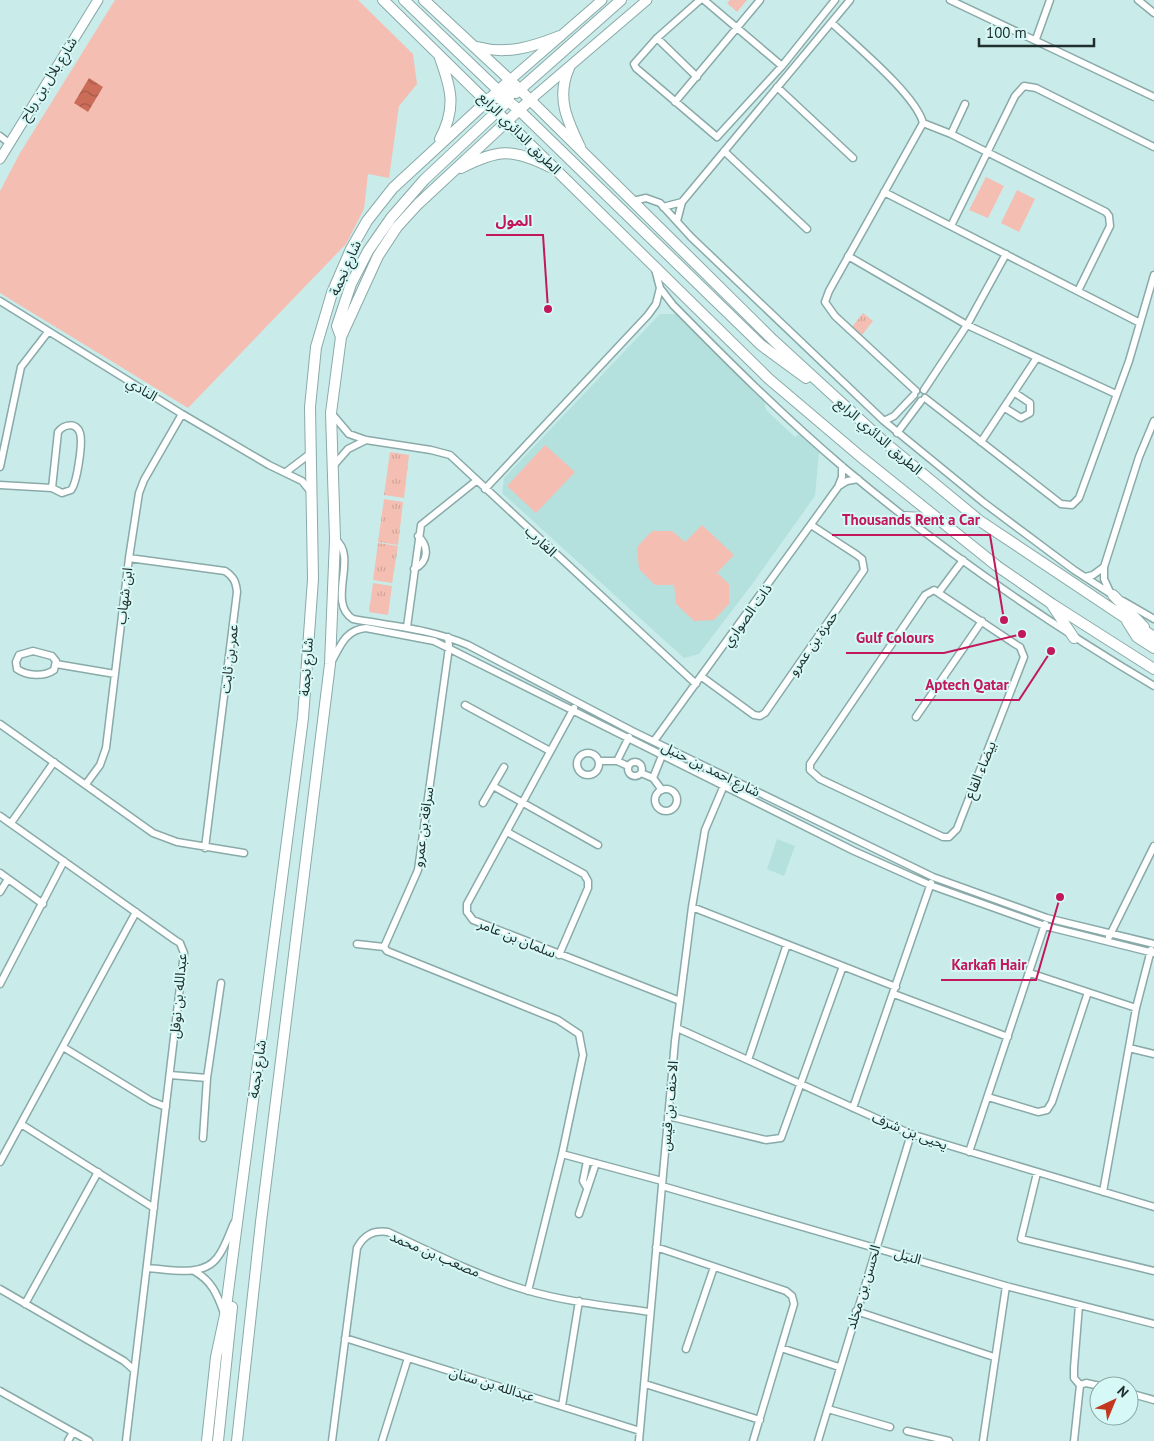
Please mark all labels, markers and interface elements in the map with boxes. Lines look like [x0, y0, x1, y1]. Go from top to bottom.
scale bar [979, 15, 1094, 47]
text: 100 m [986, 23, 1027, 42]
street label: شارع بلال بن رباح [15, 34, 83, 125]
street label: الطريق الدائري الرابع [473, 88, 565, 180]
callout: المول [486, 205, 543, 235]
text: المول [496, 211, 532, 230]
street label: شارع نجمة [325, 238, 367, 299]
street label: النادي [122, 373, 161, 407]
street label: الطريق الدائري الرابع [830, 393, 926, 480]
callout: Thousands Rent a Car [832, 505, 990, 535]
text: Thousands Rent a Car [842, 510, 981, 529]
street label: الغارب [521, 522, 561, 560]
street label: ابن شهاب [112, 567, 136, 625]
street label: ذات الصواري [718, 580, 778, 651]
street label: حمزة بن عمرو [784, 607, 842, 679]
street label: عمر بن ثابت [216, 623, 242, 695]
callout: Gulf Colours [846, 623, 944, 653]
text: Gulf Colours [856, 628, 934, 647]
street label: شارع نجمة [295, 637, 319, 697]
callout: Aptech Qatar [915, 670, 1019, 700]
text: Aptech Qatar [925, 675, 1010, 694]
street label: شارع احمد بن حنبل [658, 737, 763, 802]
street label: بيضاء القاع [960, 738, 1002, 802]
street label: سراقة بن عمرو [408, 786, 438, 868]
street label: سلمان بن عامر [474, 914, 559, 962]
callout: Karkafi Hair [941, 950, 1036, 980]
street label: عبدالله بن نوفل [165, 953, 191, 1039]
text: Karkafi Hair [951, 955, 1027, 974]
street label: شارع نجمة [244, 1039, 272, 1100]
street label: الاحنف بن قيس [656, 1060, 682, 1152]
street label: يحيى بن شرف [869, 1108, 951, 1154]
street label: مصعب بن محمد [387, 1227, 483, 1281]
street label: الحسن بن مخلد [842, 1243, 884, 1331]
street label: النيل [892, 1243, 924, 1269]
street label: عبدالله بن سنان [447, 1363, 537, 1405]
north arrow [1089, 1376, 1139, 1426]
text: N [1113, 1382, 1133, 1401]

